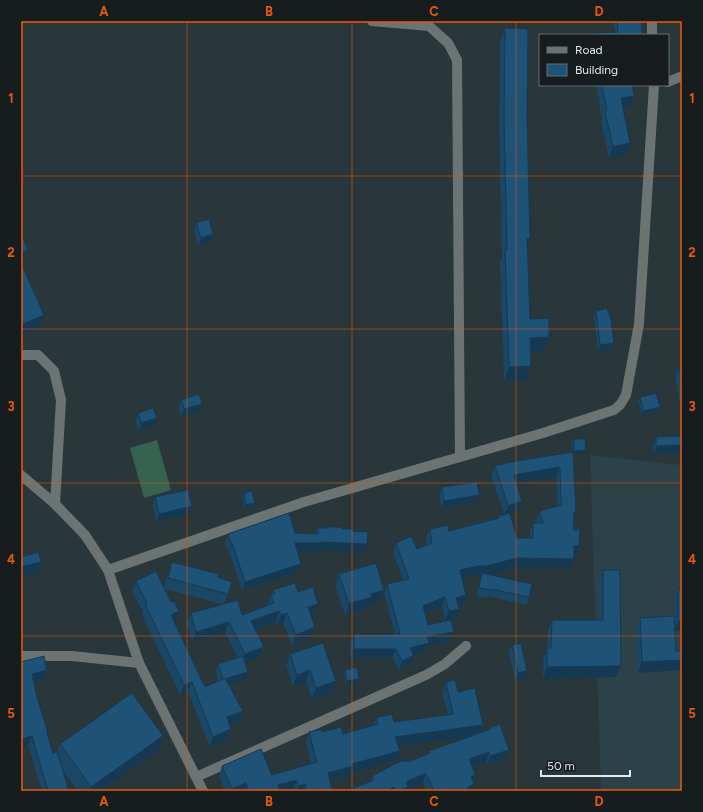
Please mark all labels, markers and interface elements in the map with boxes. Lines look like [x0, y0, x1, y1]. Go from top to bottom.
text: A [99, 4, 109, 19]
text: B [265, 4, 273, 19]
text: C [429, 4, 439, 19]
text: D [594, 4, 604, 19]
legend [539, 34, 669, 86]
text: Road [575, 43, 603, 57]
text: Building [575, 63, 618, 77]
text: 1 [8, 91, 14, 106]
text: 1 [689, 91, 695, 106]
text: 2 [7, 245, 15, 260]
text: 2 [688, 245, 696, 260]
text: 3 [7, 399, 15, 414]
text: 3 [688, 399, 696, 414]
text: 4 [7, 552, 15, 567]
text: 4 [688, 552, 696, 567]
text: 5 [7, 706, 15, 721]
text: 5 [688, 706, 696, 721]
scale bar [541, 752, 630, 778]
text: 50 m [547, 759, 575, 773]
text: A [99, 794, 109, 809]
text: B [265, 794, 273, 809]
text: C [429, 794, 439, 809]
text: D [594, 794, 604, 809]

